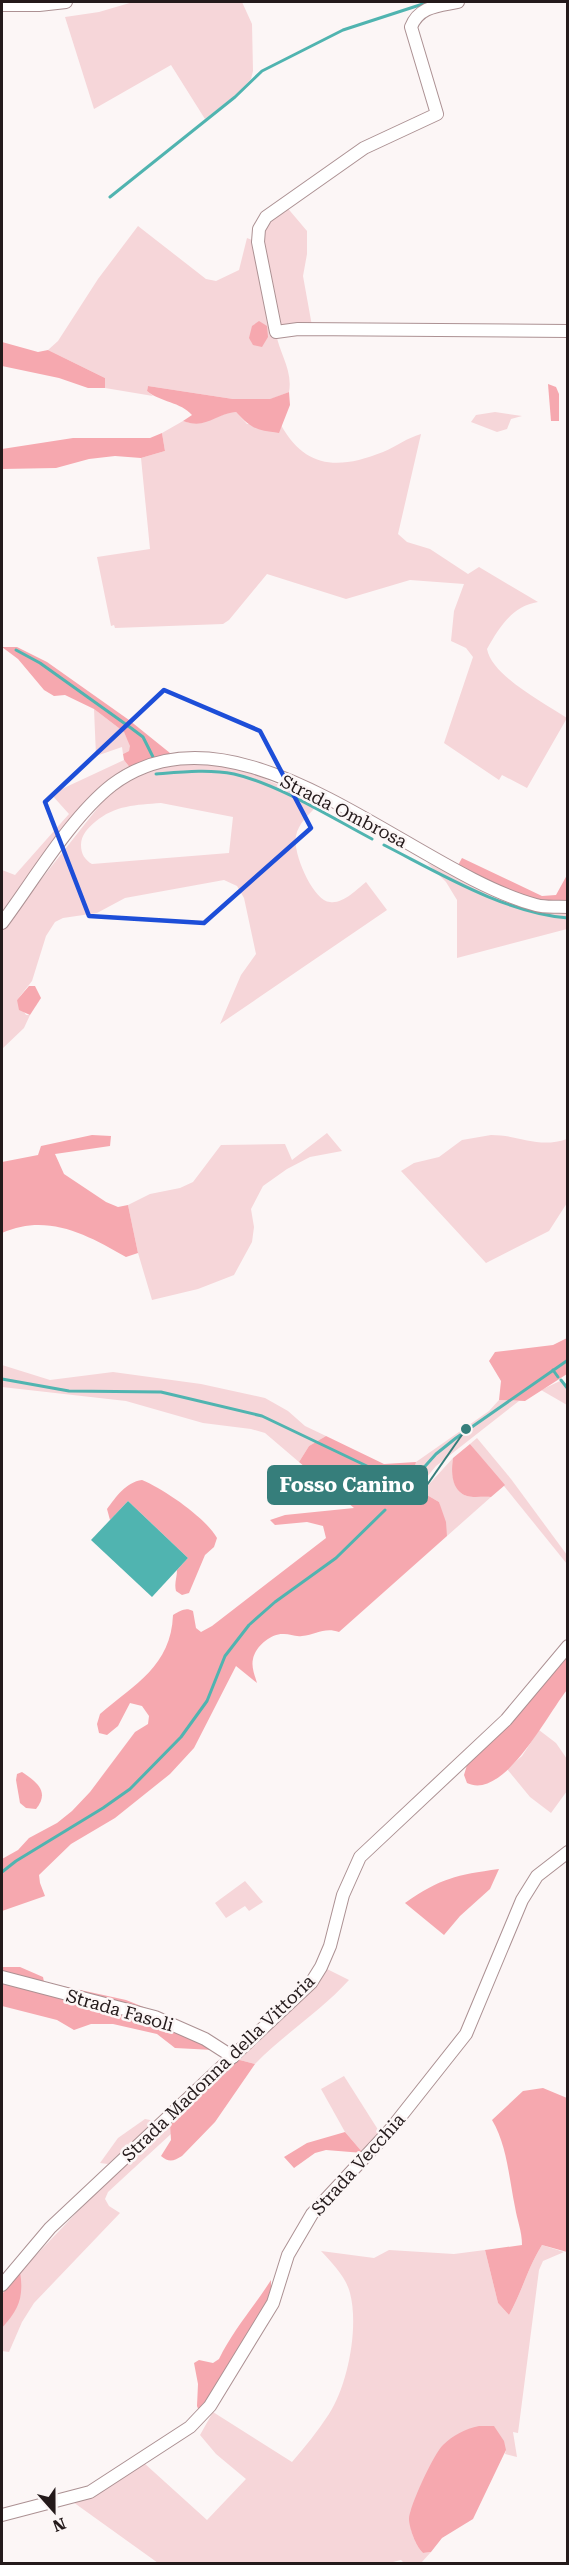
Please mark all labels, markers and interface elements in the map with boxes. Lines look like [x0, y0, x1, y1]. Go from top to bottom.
street label: Strada Ombrosa [277, 770, 411, 852]
callout: Fosso Canino [268, 1466, 427, 1504]
text: Fosso Canino [280, 1473, 415, 1497]
street label: Strada Madonna della Vittoria [117, 1970, 319, 2166]
street label: Strada Fasoli [64, 1985, 176, 2035]
street label: Strada Vecchia [307, 2109, 409, 2219]
north arrow [24, 2481, 84, 2541]
text: N [50, 2513, 68, 2536]

